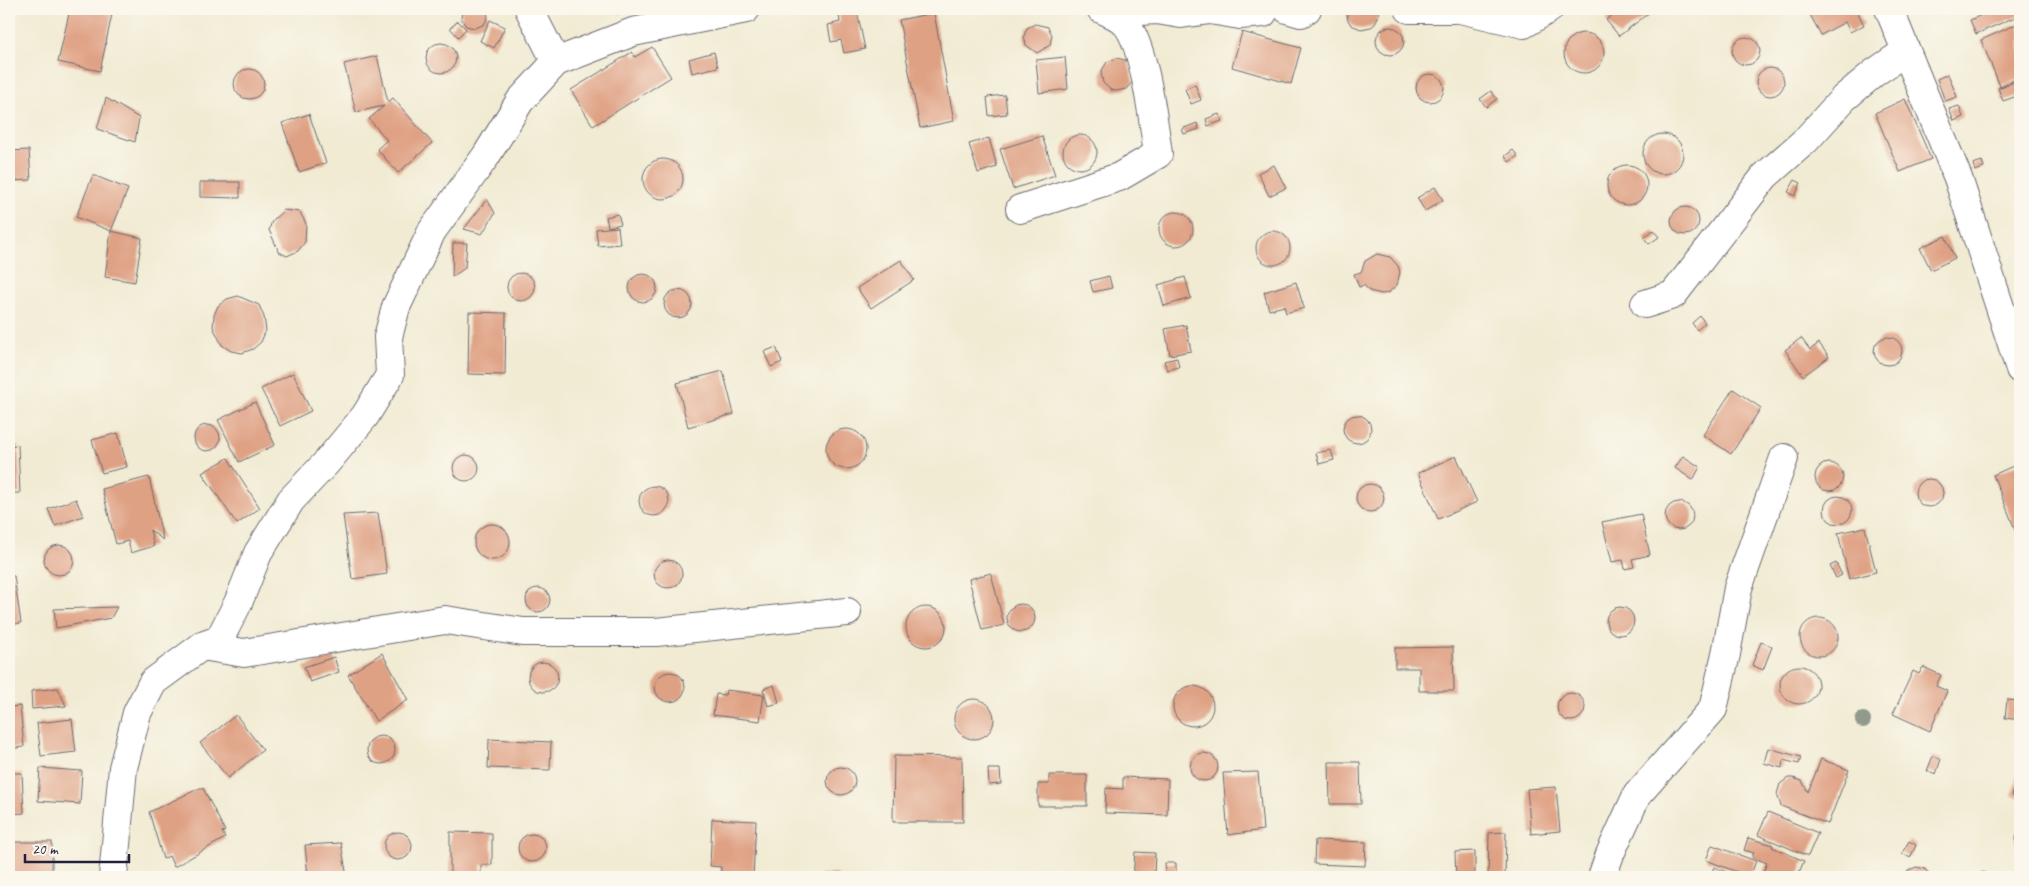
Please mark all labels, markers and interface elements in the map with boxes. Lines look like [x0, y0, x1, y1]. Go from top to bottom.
scale bar [25, 831, 129, 863]
text: 20 m [32, 840, 59, 859]

